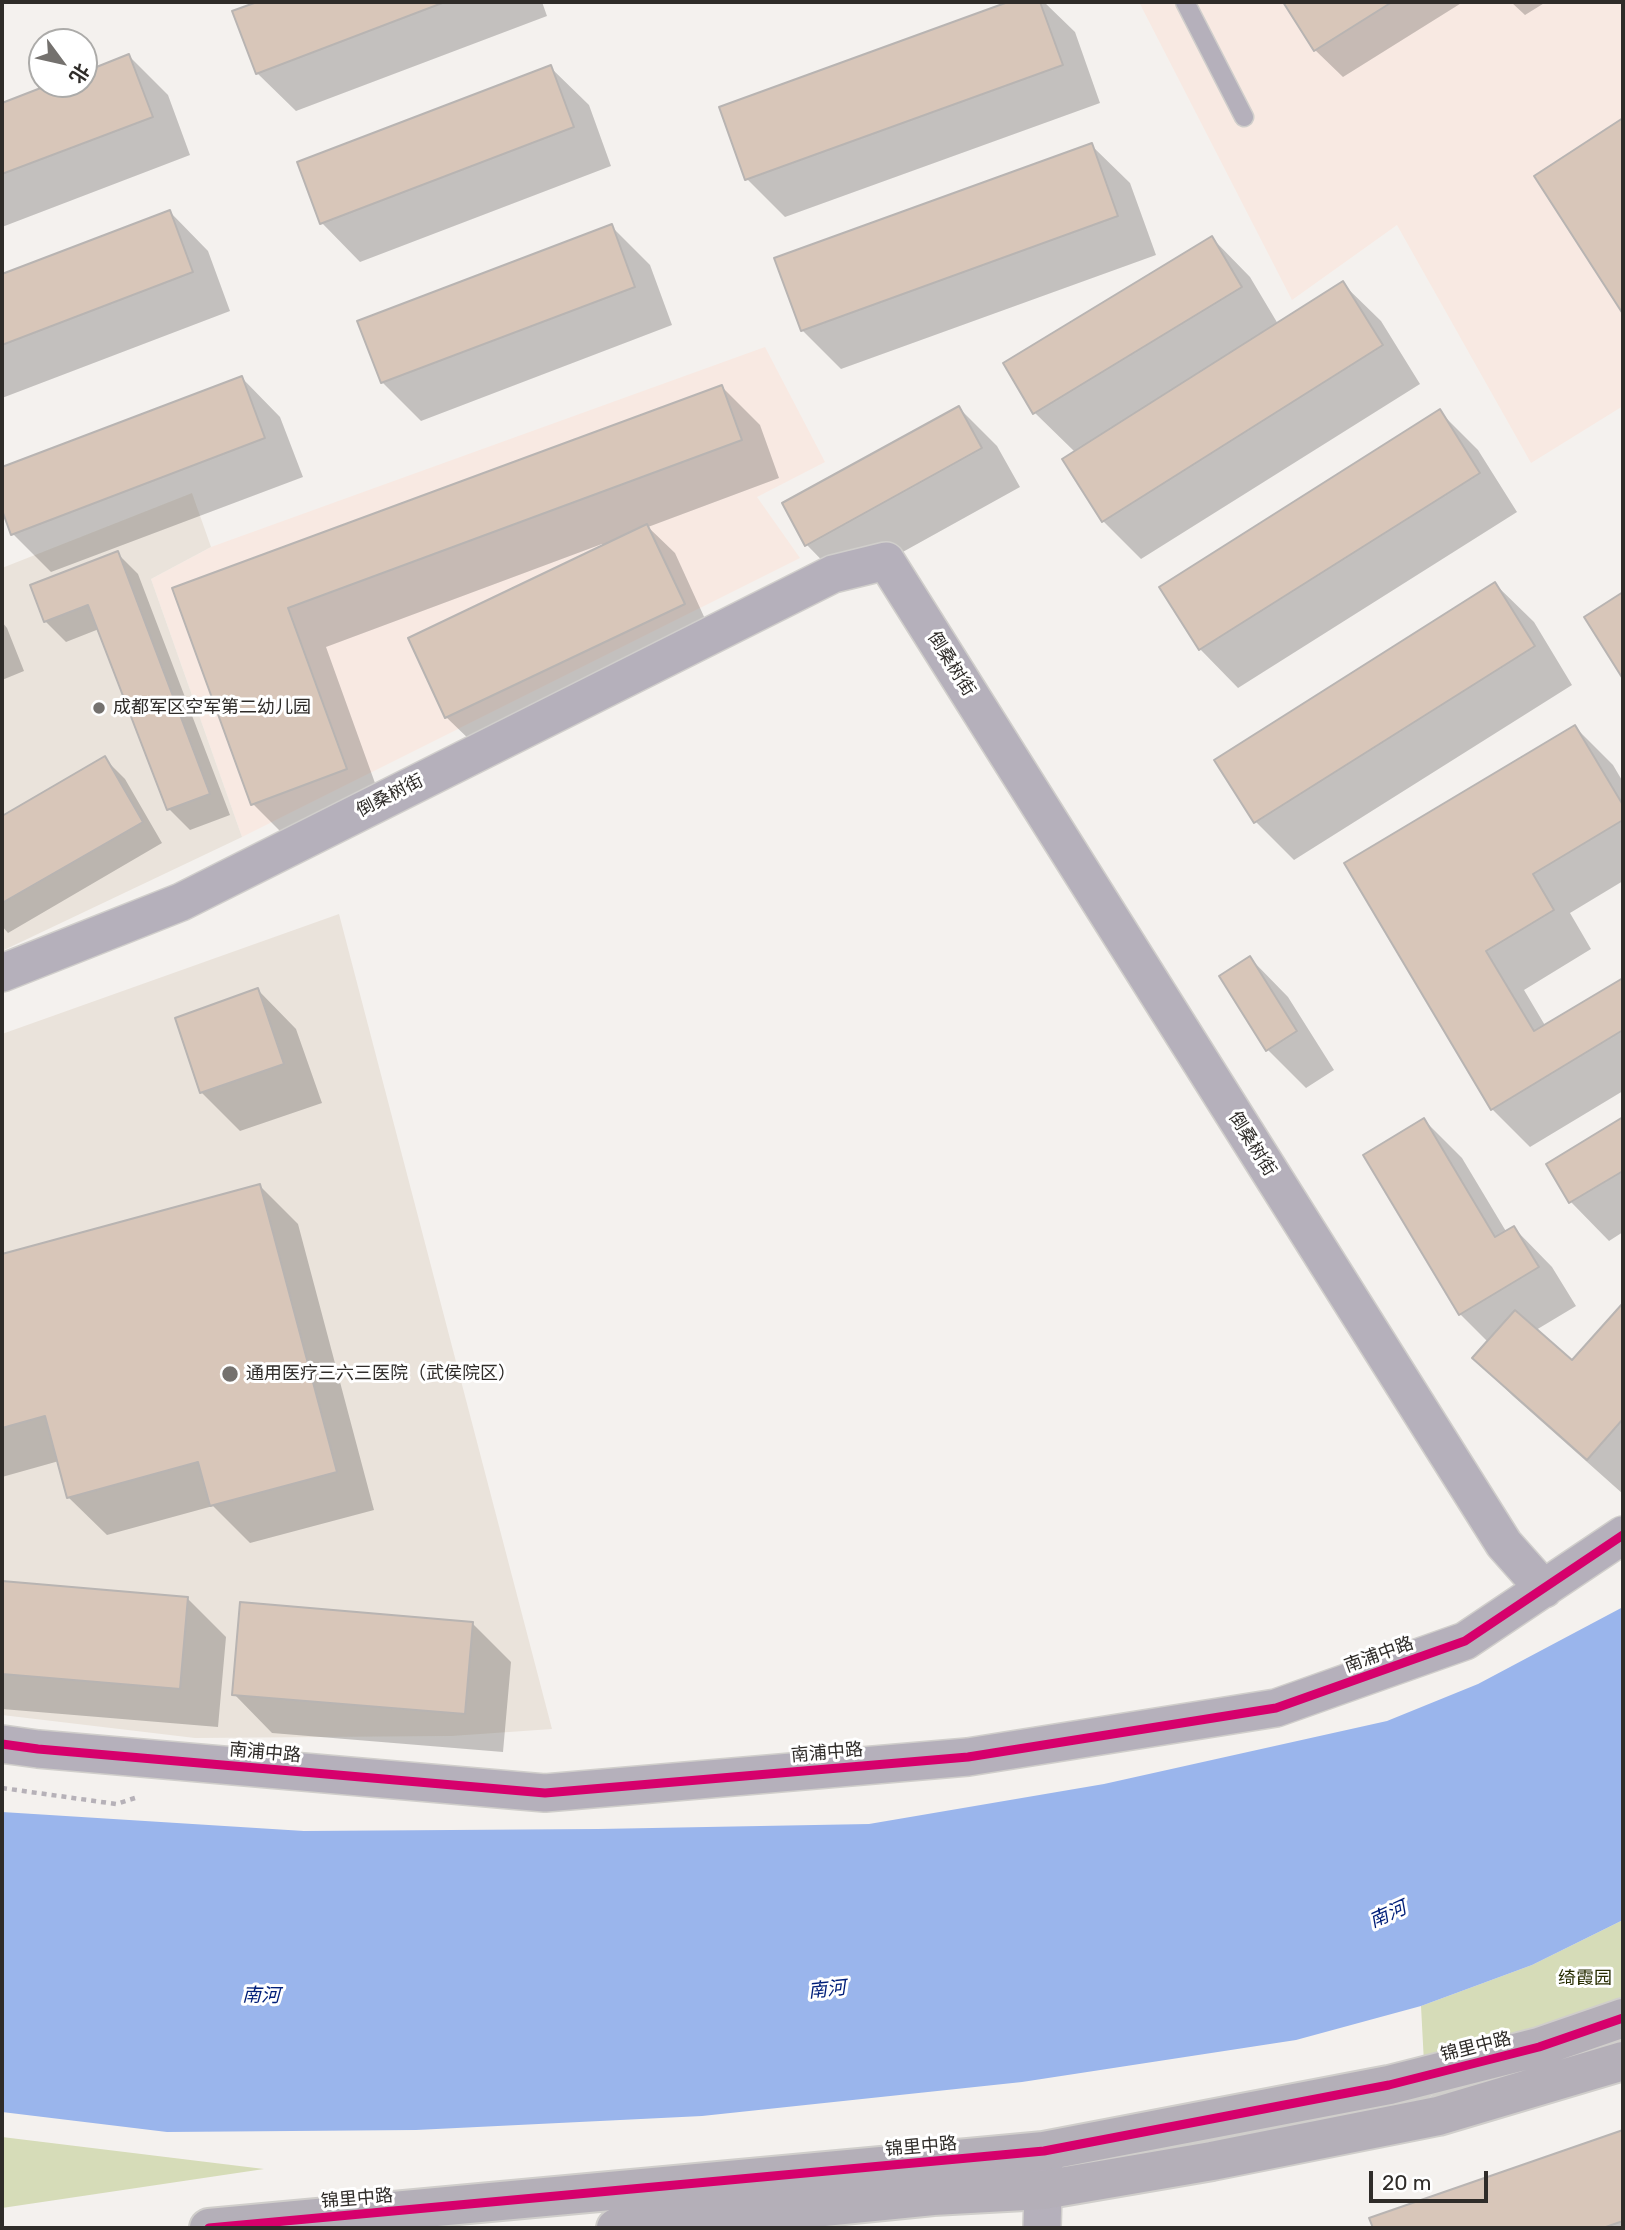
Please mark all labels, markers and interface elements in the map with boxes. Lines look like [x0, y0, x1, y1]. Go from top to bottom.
north arrow [28, 28, 98, 98]
text: 北 [65, 59, 94, 88]
street label: 倒桑树街 [923, 628, 979, 700]
place label: 成都军区空军第二幼儿园 [113, 697, 311, 719]
marker: 成都军区空军第二幼儿园 [91, 700, 107, 716]
street label: 倒桑树街 [353, 770, 427, 822]
street label: 倒桑树街 [1224, 1108, 1280, 1180]
place label: 通用医疗三六三医院（武侯院区） [246, 1363, 516, 1385]
marker: 通用医疗三六三医院（武侯院区） [220, 1364, 240, 1384]
street label: 南浦中路 [1341, 1633, 1417, 1677]
street label: 南浦中路 [228, 1739, 302, 1767]
street label: 南浦中路 [790, 1739, 864, 1767]
water label: 南河 [1366, 1897, 1410, 1933]
park label: 绮霞园 [1558, 1968, 1612, 1990]
water label: 南河 [807, 1977, 847, 2003]
water label: 南河 [242, 1984, 280, 2008]
street label: 锦里中路 [1438, 2028, 1514, 2066]
street label: 锦里中路 [884, 2133, 958, 2161]
scale bar [1373, 2156, 1492, 2200]
text: 20 m [1382, 2170, 1431, 2195]
street label: 锦里中路 [320, 2185, 394, 2213]

